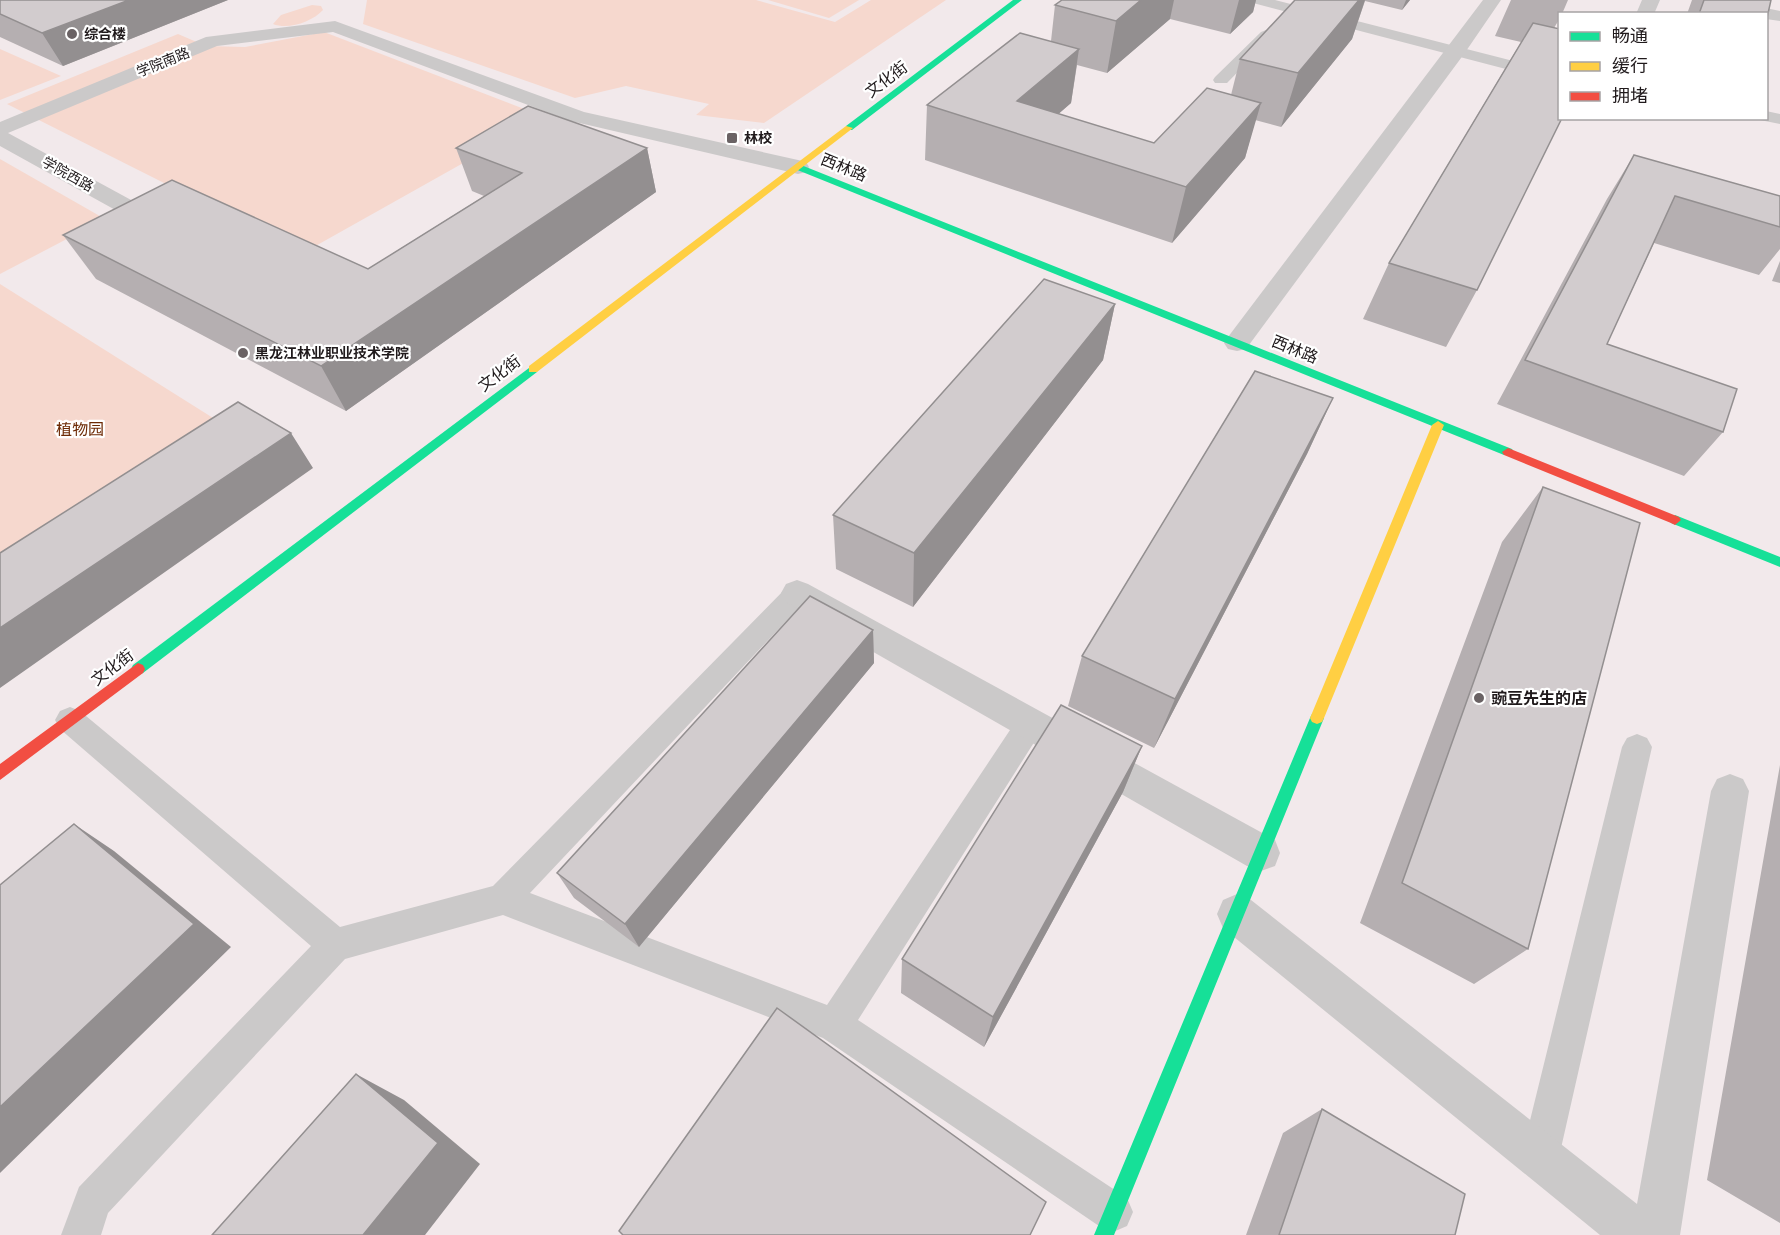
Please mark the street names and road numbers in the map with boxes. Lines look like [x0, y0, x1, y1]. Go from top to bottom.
street label: 学院南路 [134, 44, 192, 81]
street label: 文化街 [862, 58, 912, 102]
street label: 西林路 [818, 151, 869, 186]
street label: 学院西路 [39, 153, 96, 195]
street label: 西林路 [1269, 333, 1320, 368]
street label: 文化街 [475, 352, 525, 396]
street label: 文化街 [88, 646, 138, 690]

